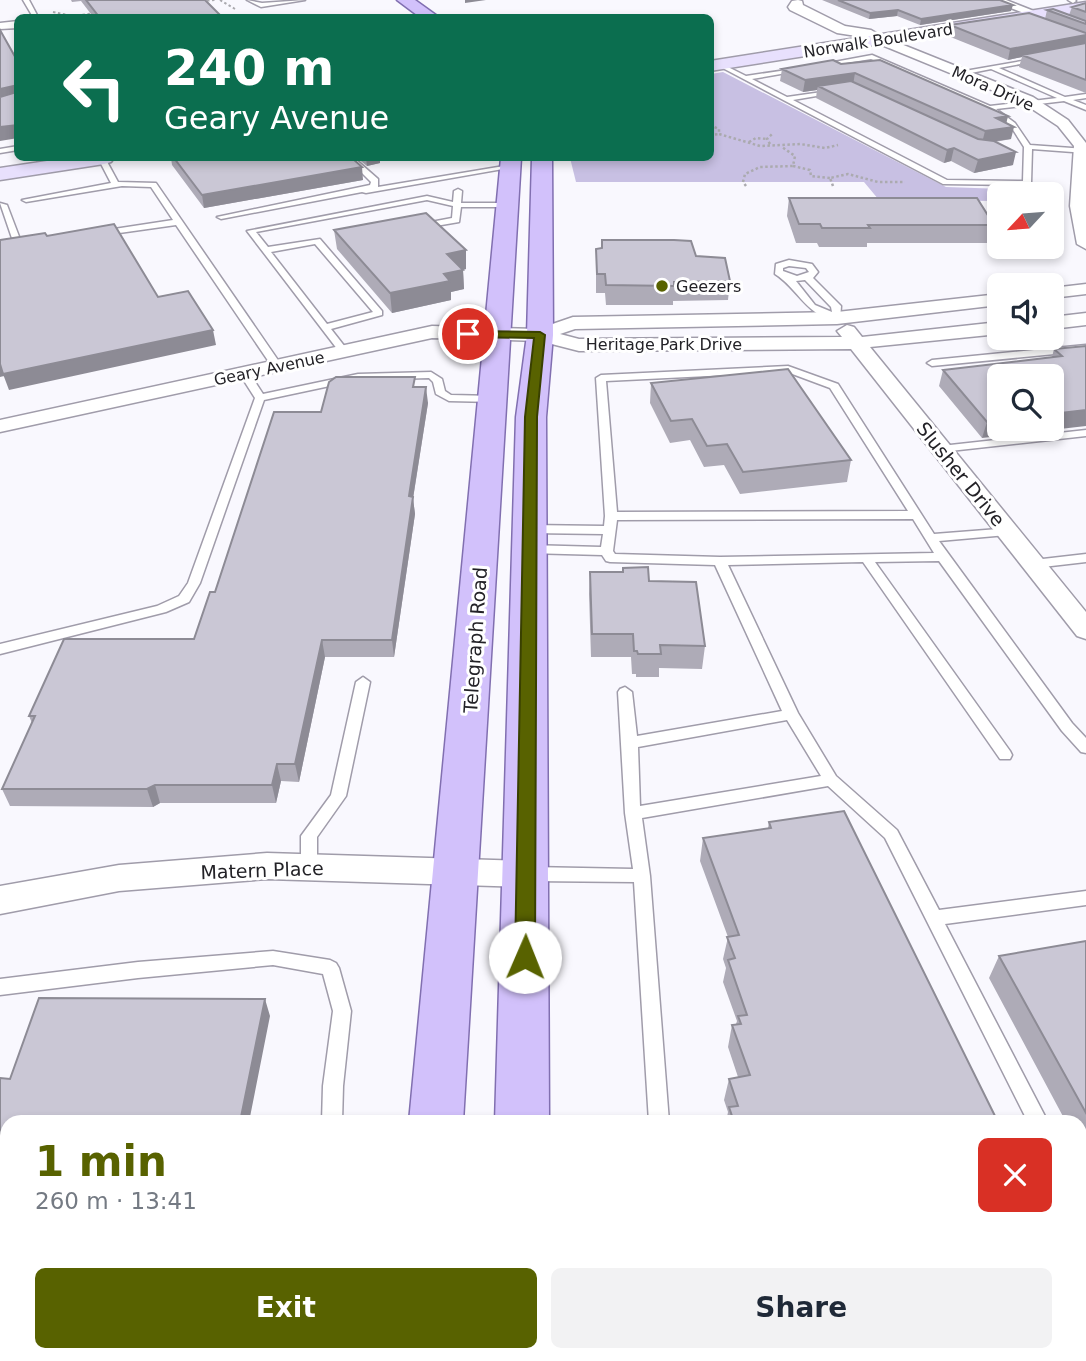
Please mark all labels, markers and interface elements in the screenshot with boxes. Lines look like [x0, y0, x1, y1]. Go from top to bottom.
street label: Norwalk Boulevard [802, 19, 954, 62]
text: 240 m [164, 40, 334, 97]
icon: left [49, 42, 140, 133]
street label: Mora Drive [949, 62, 1037, 115]
text: Geary Avenue [164, 99, 389, 137]
north arrow [987, 182, 1064, 259]
map controls [987, 182, 1064, 441]
button: sound [987, 273, 1064, 350]
place label: Geezers [676, 277, 741, 296]
marker: Geezers [654, 278, 670, 294]
pin [438, 304, 498, 364]
icon: arrive [449, 315, 487, 353]
street label: Heritage Park Drive [586, 335, 742, 354]
street label: Geary Avenue [212, 347, 326, 389]
button: search [987, 364, 1064, 441]
street label: Slusher Drive [912, 418, 1010, 530]
street label: Telegraph Road [459, 566, 491, 715]
street label: Matern Place [200, 857, 324, 883]
position arrow [488, 920, 562, 994]
text: 1 min [35, 1137, 167, 1186]
button: close [978, 1138, 1052, 1212]
text: 260 m · 13:41 [35, 1188, 197, 1214]
button: Exit [35, 1268, 537, 1348]
button: Share [551, 1268, 1052, 1348]

